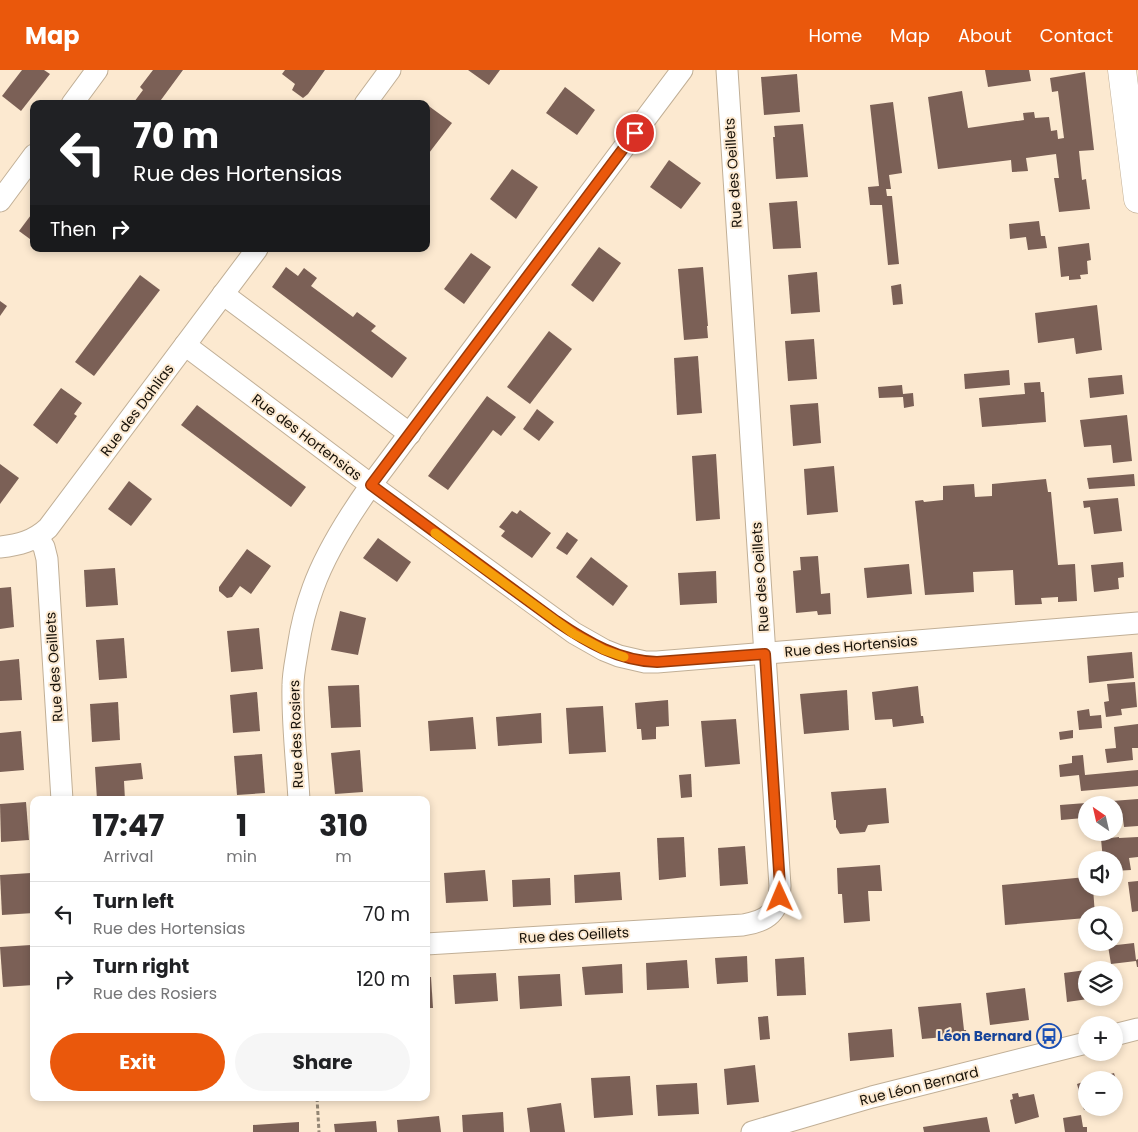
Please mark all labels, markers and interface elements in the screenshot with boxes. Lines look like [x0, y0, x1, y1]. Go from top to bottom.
text: Map [25, 19, 80, 52]
text: Home [808, 23, 862, 48]
text: Map [890, 23, 930, 48]
text: About [958, 23, 1012, 48]
text: Contact [1040, 23, 1113, 48]
text: 70 m [133, 111, 219, 160]
pin [614, 112, 656, 154]
street label: Rue des Oeillets [719, 117, 747, 229]
icon: arrive [621, 119, 649, 147]
icon: left [50, 120, 115, 185]
text: Rue des Hortensias [133, 158, 342, 189]
icon: right [106, 215, 134, 243]
text: Then [50, 216, 96, 243]
street label: Rue des Dahlias [96, 360, 178, 460]
street label: Rue des Hortensias [248, 389, 366, 485]
street label: Rue des Oeillets [746, 521, 774, 633]
street label: Rue des Oeillets [40, 611, 68, 723]
street label: Rue des Hortensias [784, 630, 918, 662]
street label: Rue des Rosiers [284, 679, 308, 789]
north arrow [1078, 796, 1122, 841]
map controls [1078, 796, 1123, 1116]
text: 17:47 [92, 804, 164, 847]
text: 1 [236, 804, 247, 847]
text: 310 [319, 804, 368, 847]
text: Arrival [103, 845, 153, 868]
text: min [226, 845, 257, 868]
text: m [335, 845, 352, 868]
button: sound [1078, 851, 1123, 896]
position arrow [753, 870, 805, 922]
text: Turn left [93, 888, 174, 915]
icon: left [50, 900, 78, 928]
text: 70 m [363, 901, 410, 928]
button: search [1078, 906, 1123, 951]
text: Rue des Hortensias [93, 917, 245, 940]
street label: Rue des Oeillets [518, 922, 630, 948]
text: Turn right [93, 953, 189, 980]
button: layers [1078, 961, 1123, 1006]
icon: right [50, 965, 78, 993]
text: 120 m [356, 966, 410, 993]
text: Rue des Rosiers [93, 982, 217, 1005]
button: + [1078, 1016, 1123, 1061]
bus stop icon: Léon Bernard [1036, 1023, 1062, 1049]
place label: Léon Bernard [937, 1026, 1032, 1046]
button: Exit [50, 1033, 225, 1091]
button: Share [235, 1033, 410, 1091]
street label: Rue Léon Bernard [857, 1062, 981, 1110]
button: − [1078, 1071, 1123, 1116]

